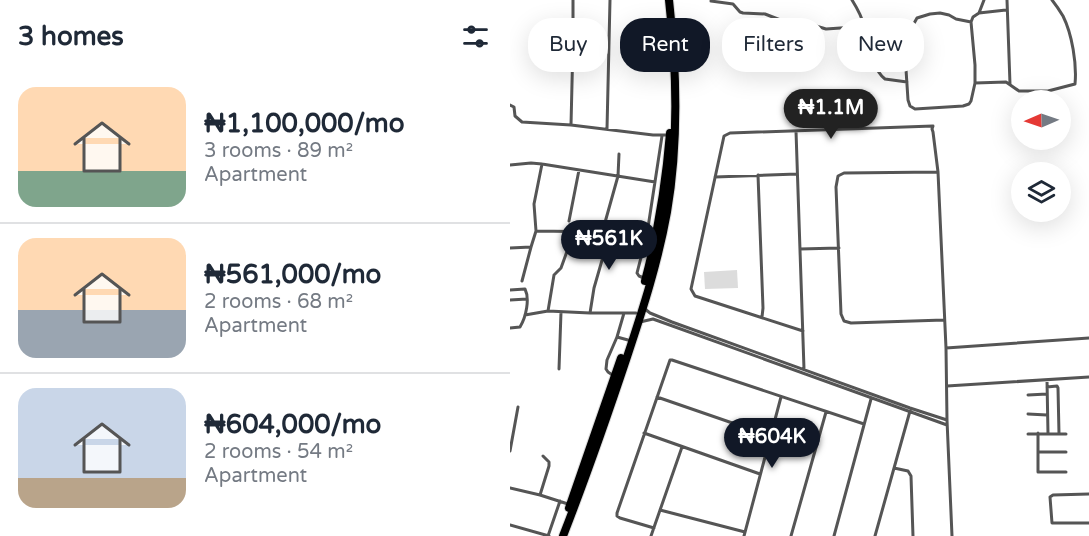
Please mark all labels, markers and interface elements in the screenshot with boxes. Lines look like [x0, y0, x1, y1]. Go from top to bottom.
chip: Buy [528, 18, 608, 72]
chip: Rent [620, 18, 710, 72]
chip: Filters [722, 18, 825, 72]
chip: New [837, 18, 924, 72]
icon: filters [459, 20, 492, 53]
text: 3 homes [18, 21, 124, 52]
pin: ₦1.1M [789, 89, 873, 140]
north arrow [1011, 90, 1071, 150]
map controls [1011, 90, 1071, 222]
text: ₦1.1M [798, 96, 864, 120]
text: ₦1,100,000/mo [204, 108, 404, 139]
icon: home [66, 111, 138, 183]
text: 3 rooms · 89 m² [204, 139, 353, 163]
button: layers [1011, 162, 1071, 222]
text: Apartment [204, 163, 307, 187]
pin: ₦561K [567, 220, 651, 271]
text: ₦561K [575, 227, 643, 251]
text: ₦561,000/mo [204, 259, 381, 290]
icon: home [66, 262, 138, 334]
text: 2 rooms · 68 m² [204, 290, 353, 314]
text: Apartment [204, 314, 307, 338]
text: ₦604,000/mo [204, 409, 381, 440]
icon: home [66, 412, 138, 484]
pin: ₦604K [730, 418, 814, 469]
text: ₦604K [738, 425, 806, 449]
text: 2 rooms · 54 m² [204, 440, 353, 464]
text: Apartment [204, 464, 307, 488]

